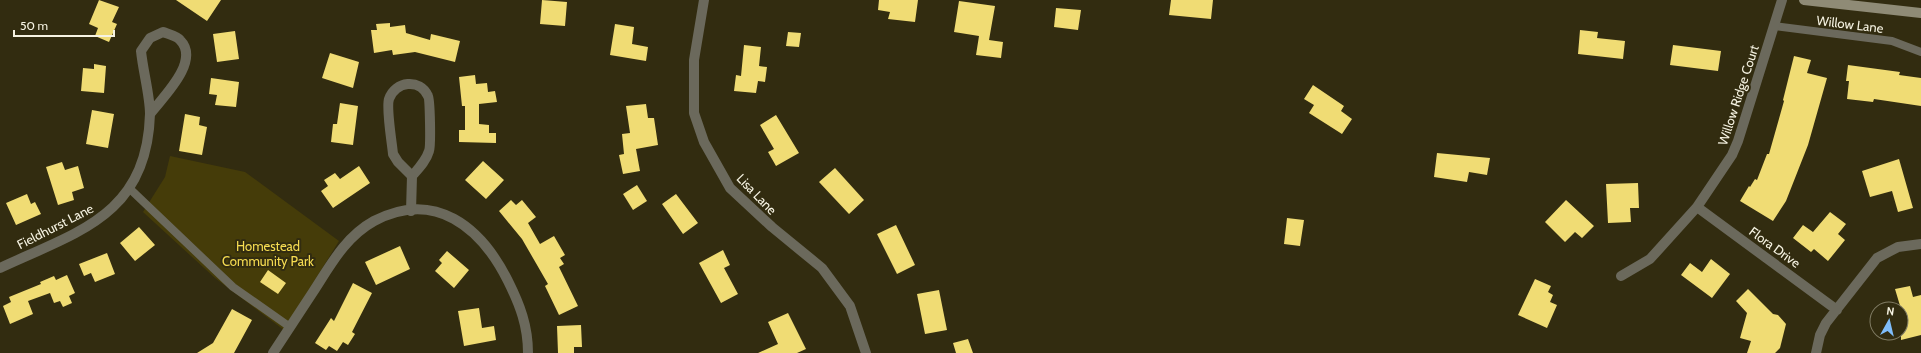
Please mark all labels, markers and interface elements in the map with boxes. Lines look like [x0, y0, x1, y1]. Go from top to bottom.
scale bar [14, 12, 114, 38]
street label: Willow Lane [1816, 12, 1885, 36]
text: 50 m [20, 18, 48, 33]
street label: Willow Ridge Court [1714, 42, 1762, 147]
street label: Lisa Lane [734, 170, 781, 218]
street label: Fieldhurst Lane [14, 200, 96, 252]
street label: Flora Drive [1746, 223, 1804, 271]
park label: Homestead Community Park [222, 238, 314, 269]
north arrow [1869, 301, 1909, 341]
text: N [1886, 304, 1895, 319]

